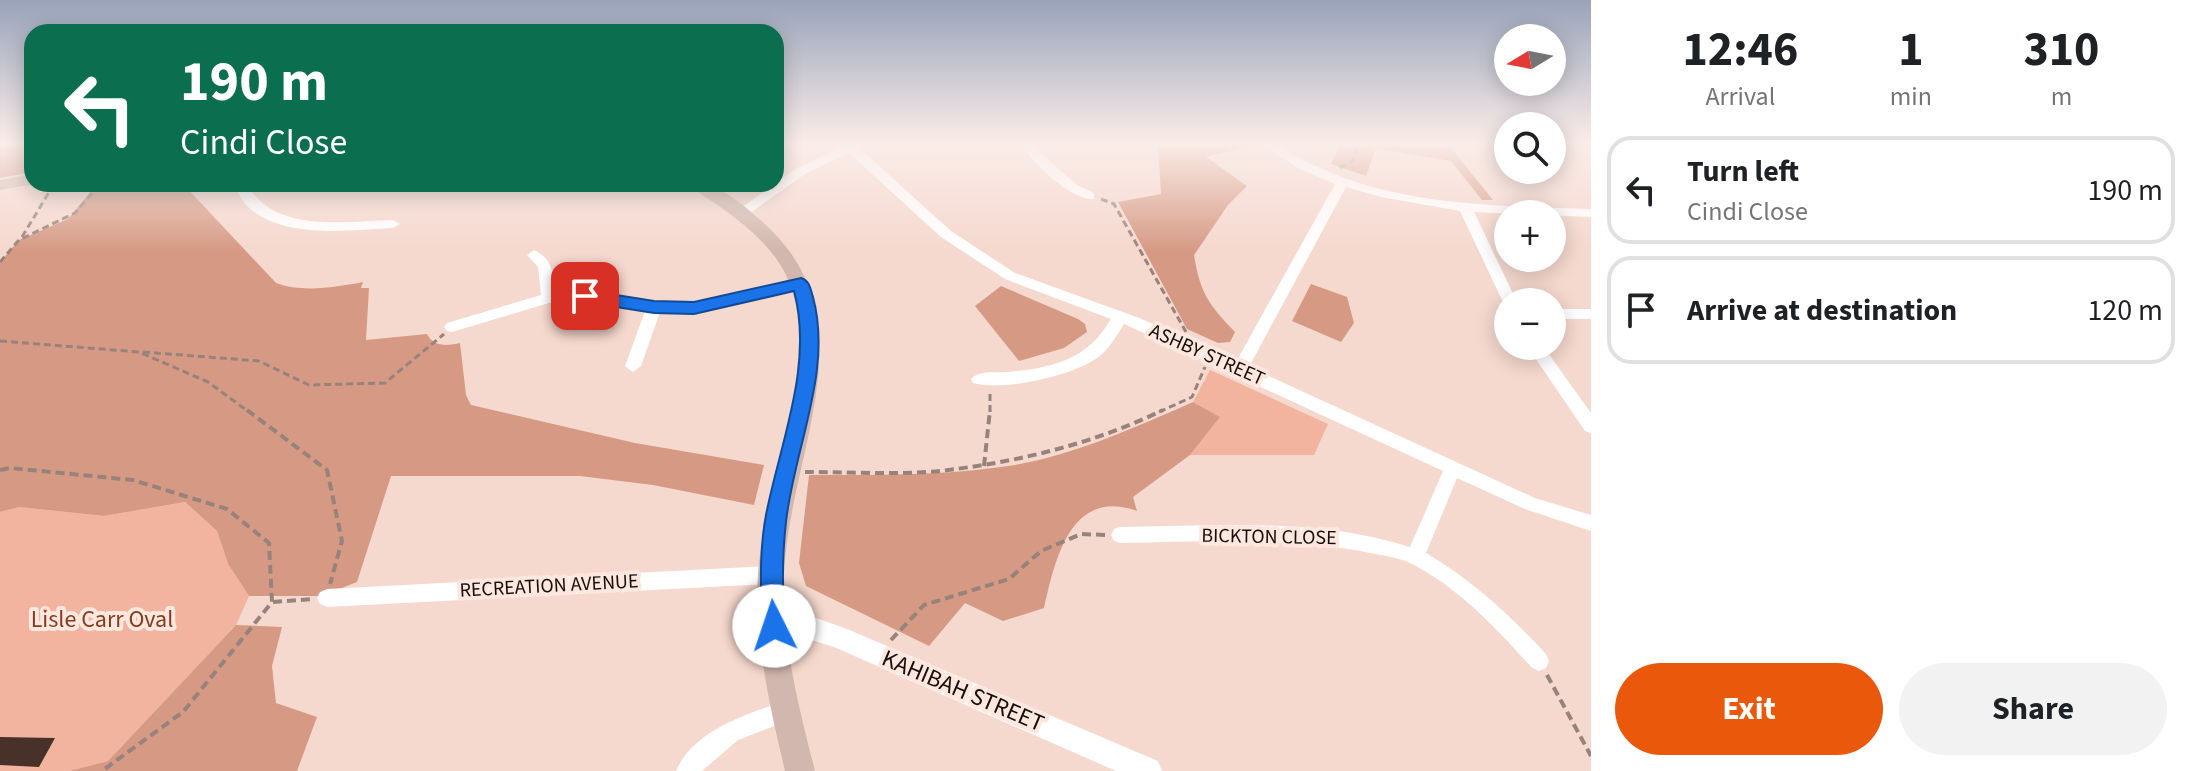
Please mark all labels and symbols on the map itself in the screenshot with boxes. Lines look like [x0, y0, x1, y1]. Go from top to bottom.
north arrow [1494, 24, 1566, 96]
pin [551, 262, 619, 330]
street label: ASHBY STREET [1145, 317, 1269, 393]
street label: BICKTON CLOSE [1201, 522, 1337, 552]
street label: RECREATION AVENUE [459, 567, 639, 605]
position arrow [732, 584, 816, 668]
park label: Lisle Carr Oval [31, 602, 173, 637]
street label: KAHIBAH STREET [876, 641, 1050, 741]

